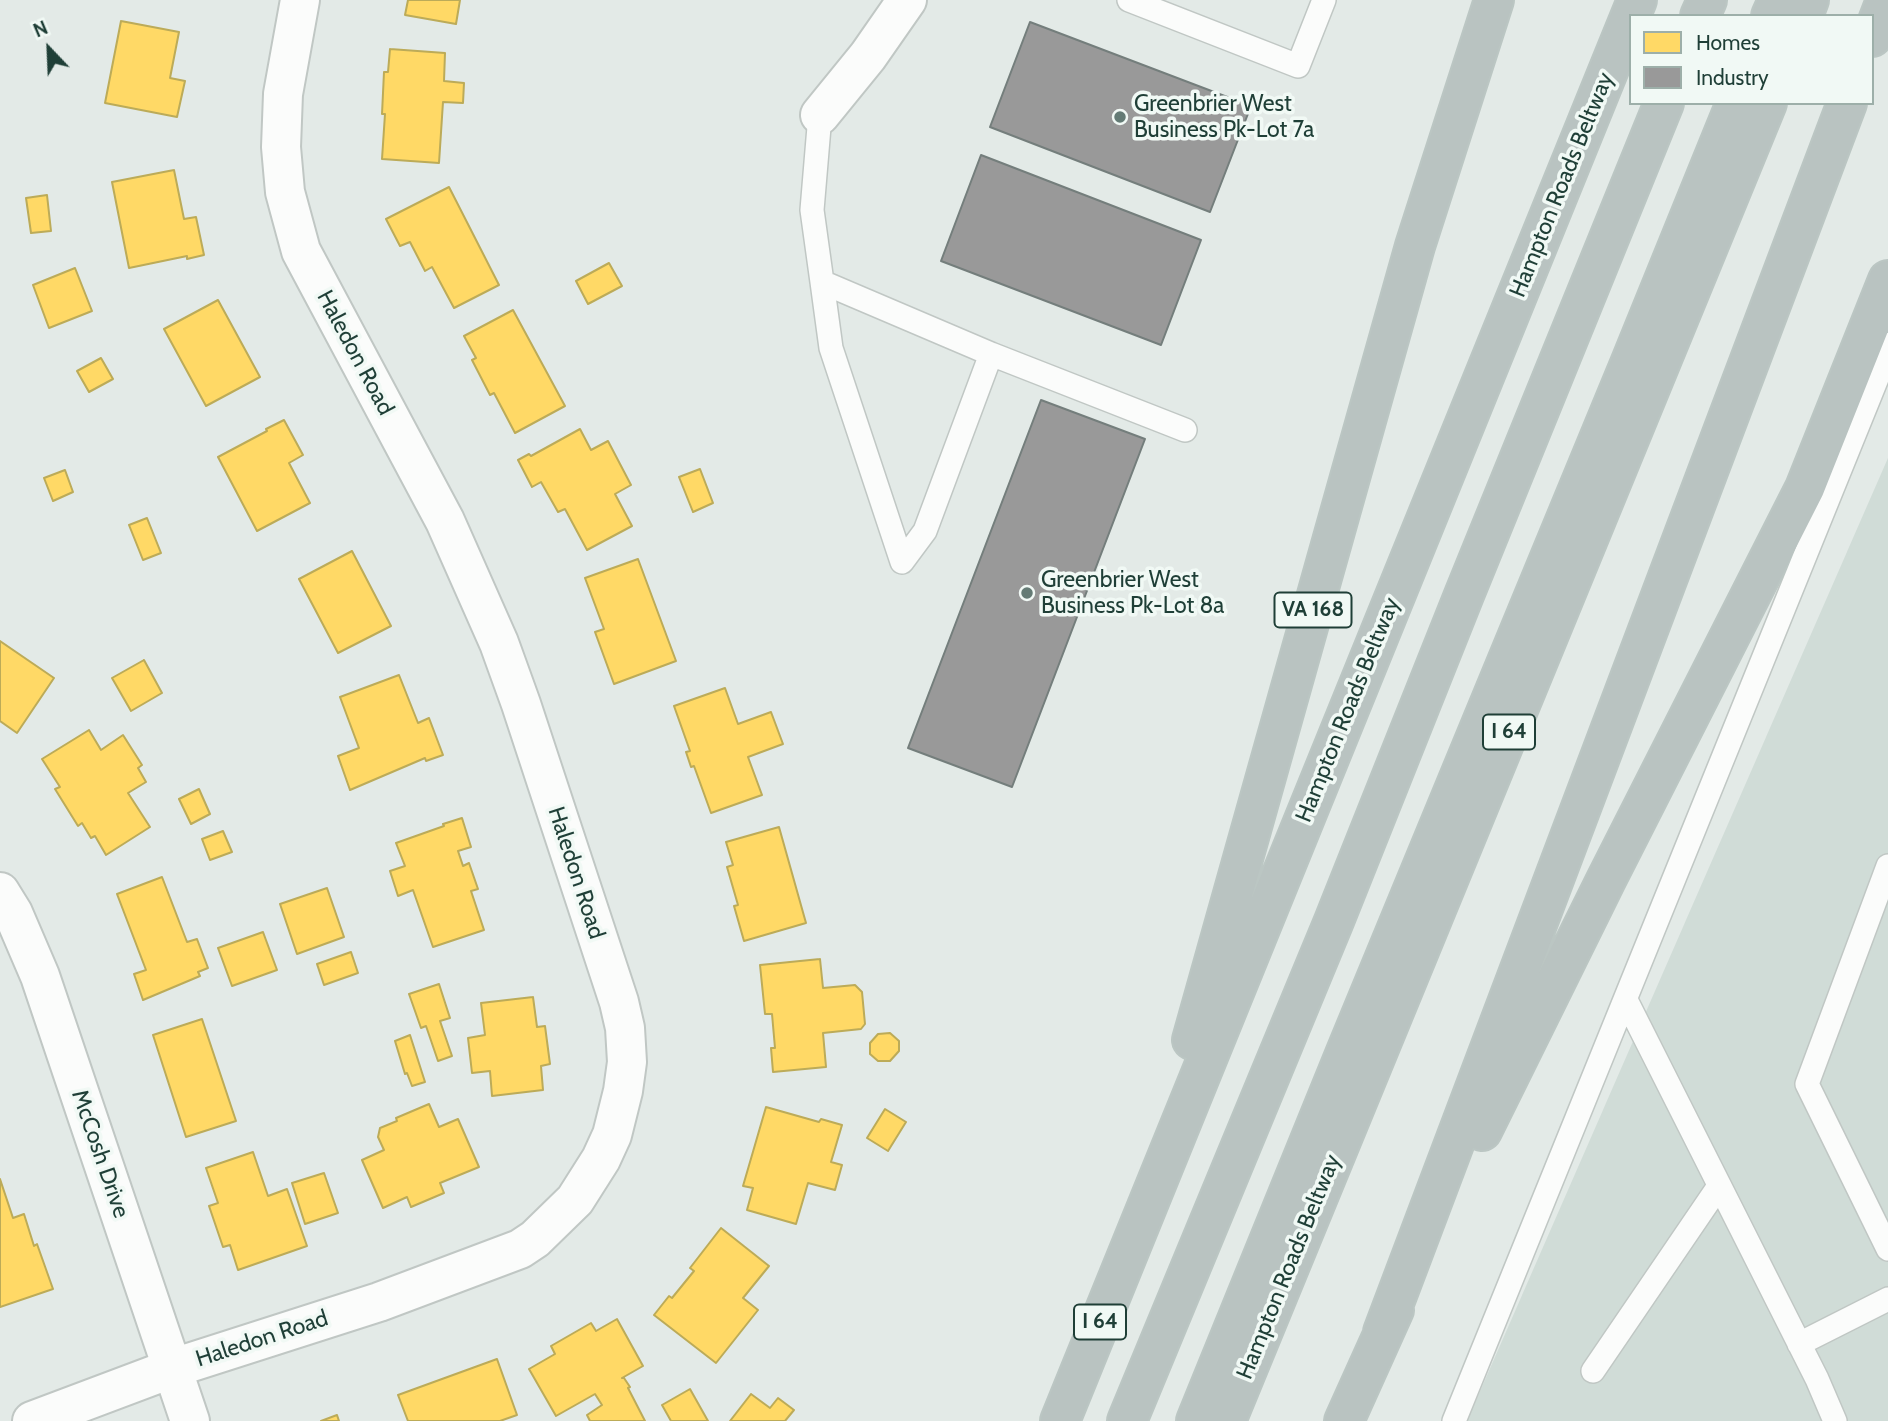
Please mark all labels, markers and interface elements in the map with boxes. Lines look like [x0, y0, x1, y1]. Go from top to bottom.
north arrow [14, 14, 84, 84]
legend [1629, 14, 1874, 105]
text: N [30, 16, 51, 42]
text: Homes [1696, 30, 1760, 55]
text: Industry [1696, 65, 1769, 90]
street label: Hampton Roads Beltway [1504, 69, 1620, 301]
place label: Greenbrier West Business Pk-Lot 7a [1134, 90, 1314, 144]
marker: Greenbrier West Business Pk-Lot 7a [1112, 109, 1128, 125]
street label: Haledon Road [311, 286, 399, 420]
place label: Greenbrier West Business Pk-Lot 8a [1041, 566, 1224, 620]
marker: Greenbrier West Business Pk-Lot 8a [1019, 585, 1035, 601]
road number: VA 168 [1274, 592, 1352, 628]
street label: Hampton Roads Beltway [1290, 594, 1406, 826]
road number: I 64 [1483, 714, 1535, 750]
street label: Haledon Road [542, 803, 610, 943]
street label: McCosh Drive [65, 1086, 135, 1222]
street label: Hampton Roads Beltway [1231, 1151, 1347, 1383]
road number: I 64 [1074, 1304, 1126, 1340]
street label: Haledon Road [192, 1305, 332, 1373]

